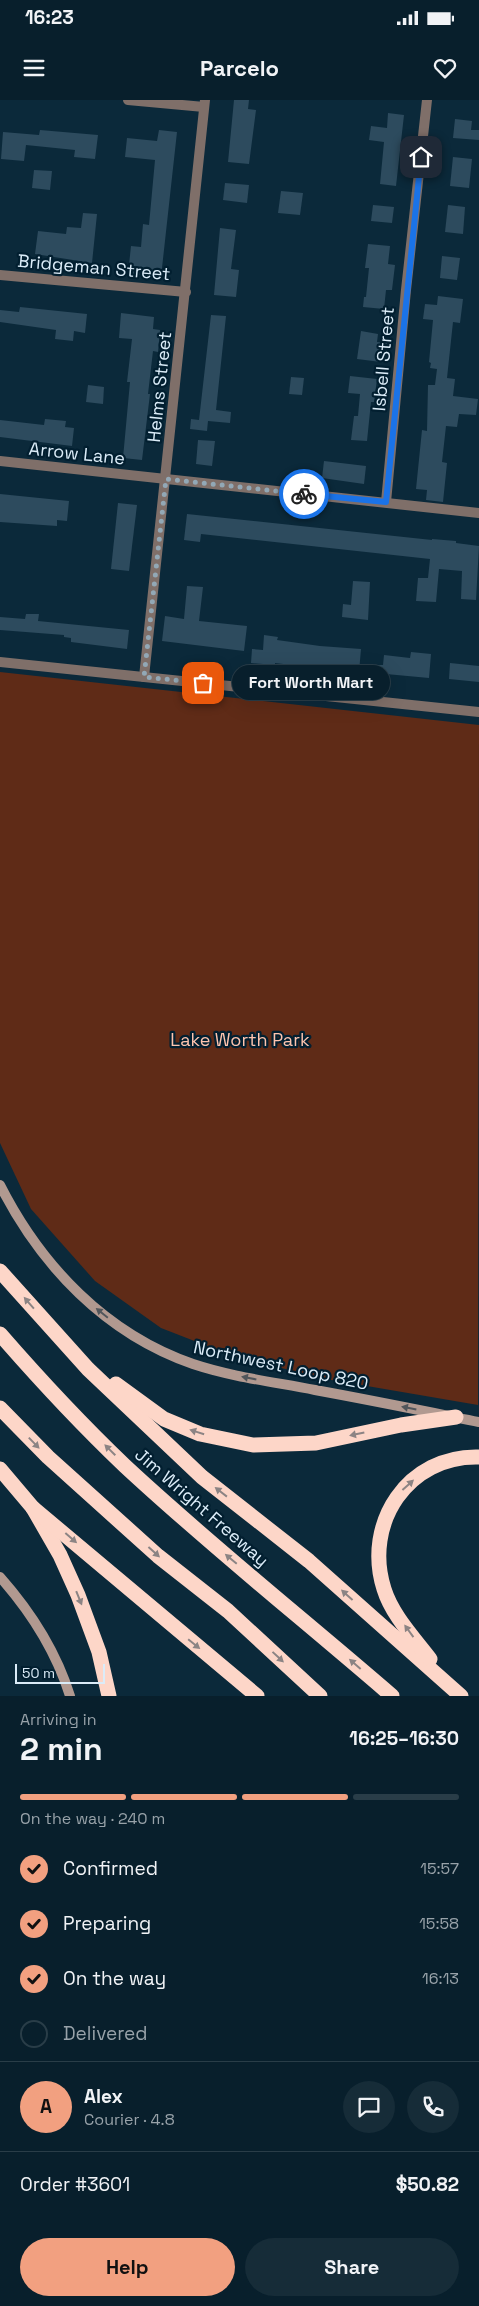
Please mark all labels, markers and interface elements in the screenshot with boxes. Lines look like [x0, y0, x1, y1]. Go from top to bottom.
text: 16:23 [25, 5, 74, 30]
icon: menu [20, 54, 48, 82]
text: Parcelo [200, 54, 279, 82]
icon: heart [431, 54, 459, 82]
pin [400, 136, 442, 178]
icon: home [407, 143, 435, 171]
street label: Bridgeman Street [17, 249, 171, 285]
street label: Isbell Street [367, 306, 399, 412]
street label: Helms Street [142, 330, 176, 444]
street label: Arrow Lane [28, 437, 126, 469]
courier [279, 469, 329, 519]
icon: bike [290, 480, 318, 508]
pin [182, 662, 224, 704]
callout: Fort Worth Mart [233, 666, 390, 700]
icon: bag [189, 669, 217, 697]
text: Fort Worth Mart [249, 672, 373, 693]
park label: Lake Worth Park [170, 1028, 310, 1051]
one-way arrow [23, 1297, 34, 1310]
one-way arrow [96, 1308, 109, 1319]
street label: Northwest Loop 820 [192, 1335, 370, 1395]
one-way arrow [241, 1373, 257, 1381]
one-way arrow [401, 1404, 416, 1412]
one-way arrow [189, 1428, 204, 1435]
one-way arrow [348, 1431, 364, 1439]
one-way arrow [28, 1436, 40, 1448]
street label: Jim Wright Freeway [130, 1443, 274, 1571]
one-way arrow [104, 1445, 116, 1457]
one-way arrow [401, 1479, 413, 1491]
one-way arrow [215, 1487, 228, 1498]
one-way arrow [65, 1532, 77, 1543]
one-way arrow [147, 1546, 159, 1558]
one-way arrow [225, 1553, 238, 1564]
one-way arrow [342, 1589, 354, 1601]
one-way arrow [75, 1591, 83, 1606]
one-way arrow [404, 1624, 414, 1638]
one-way arrow [188, 1638, 200, 1649]
one-way arrow [271, 1651, 283, 1663]
one-way arrow [349, 1658, 361, 1670]
scale bar [15, 1661, 105, 1684]
text: 50 m [22, 1664, 55, 1682]
text: Arriving in [20, 1709, 97, 1730]
text: 16:25–16:30 [349, 1726, 459, 1751]
text: 2 min [20, 1729, 103, 1769]
text: On the way · 240 m [20, 1808, 165, 1829]
icon: check [20, 1855, 48, 1883]
text: Confirmed [63, 1856, 158, 1881]
text: 15:57 [420, 1858, 459, 1879]
icon: check [20, 1910, 48, 1938]
text: Preparing [63, 1911, 151, 1936]
text: 15:58 [419, 1913, 459, 1934]
icon: check [20, 1965, 48, 1993]
text: On the way [63, 1966, 166, 1991]
text: 16:13 [422, 1968, 459, 1989]
text: Delivered [63, 2021, 148, 2046]
button: chat [343, 2081, 395, 2133]
button: phone [407, 2081, 459, 2133]
text: Alex [84, 2084, 123, 2109]
text: A [40, 2094, 52, 2119]
text: Courier · 4.8 [84, 2109, 175, 2130]
text: Order #3601 [20, 2172, 130, 2197]
text: $50.82 [396, 2172, 459, 2197]
button: Help [20, 2238, 235, 2296]
button: Share [245, 2238, 459, 2296]

